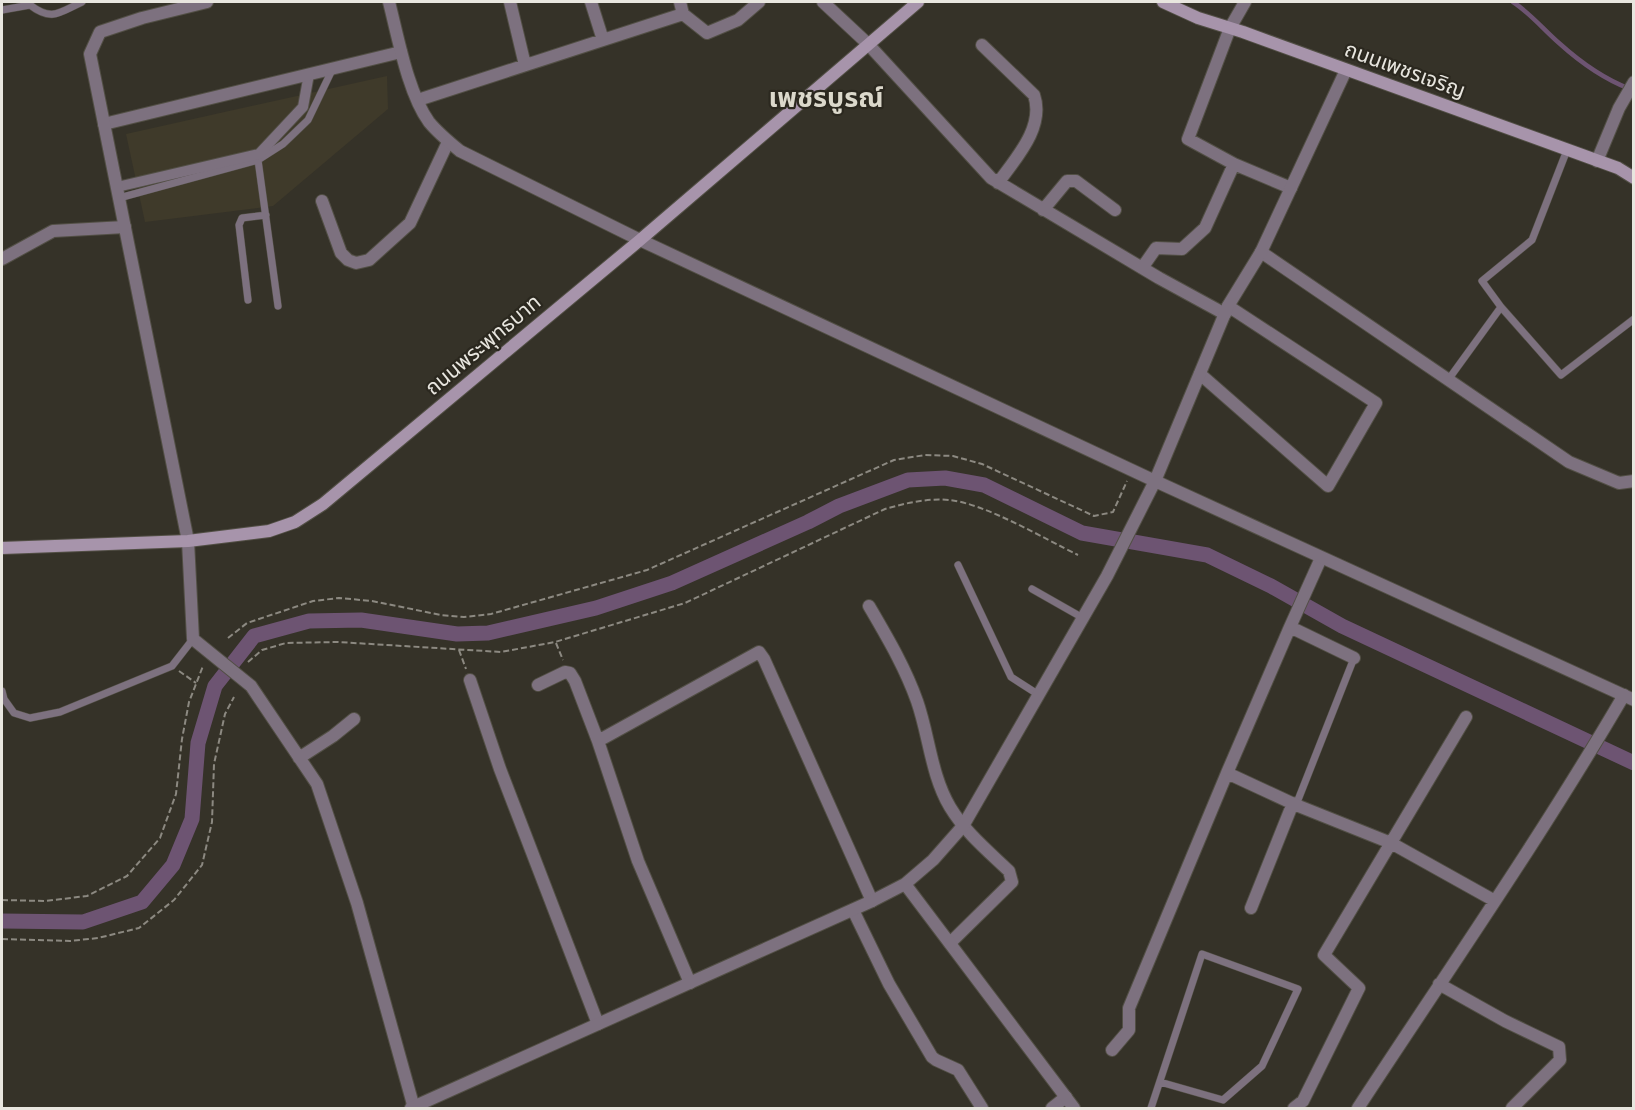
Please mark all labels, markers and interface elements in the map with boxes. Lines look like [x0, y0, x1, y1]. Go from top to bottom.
street label: ถนนเพชรเจริญ [1342, 37, 1469, 102]
district label: เพชรบูรณ์ [768, 83, 884, 114]
street label: ถนนพระพุทธบาท [420, 290, 546, 401]

